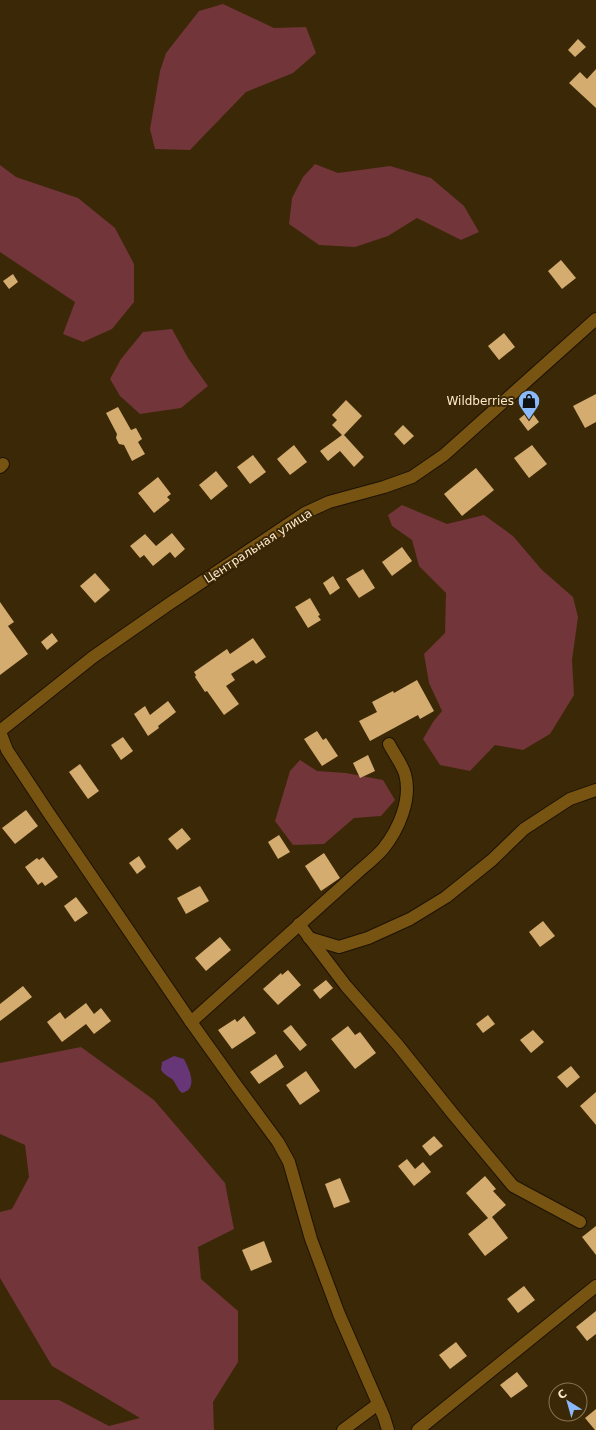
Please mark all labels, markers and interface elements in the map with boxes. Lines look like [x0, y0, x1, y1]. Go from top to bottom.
shop icon: Wildberries [516, 388, 542, 421]
place label: Wildberries [446, 394, 514, 408]
street label: Центральная улица [202, 506, 314, 586]
north arrow [548, 1382, 588, 1422]
text: С [555, 1387, 569, 1402]

